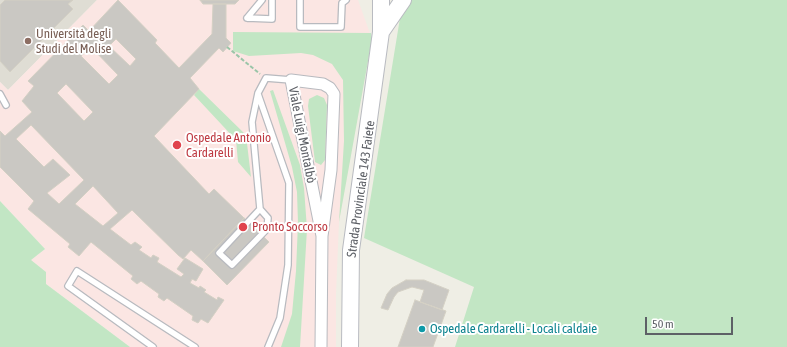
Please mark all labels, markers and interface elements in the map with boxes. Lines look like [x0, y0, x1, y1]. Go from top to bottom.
place label: Università degli Studi del Molise [36, 26, 111, 57]
marker: Università degli Studi del Molise [23, 36, 33, 46]
street label: Viale Luigi Montalbò [285, 86, 319, 184]
street label: Strada Provinciale 143 Faiete [344, 120, 378, 258]
place label: Ospedale Antonio Cardarelli [186, 130, 271, 161]
marker: Ospedale Antonio Cardarelli [171, 139, 183, 151]
place label: Pronto Soccorso [252, 219, 328, 235]
marker: Pronto Soccorso [237, 221, 249, 233]
scale bar [647, 309, 735, 335]
text: 50 m [652, 317, 674, 331]
place label: Ospedale Cardarelli - Locali caldaie [430, 321, 597, 337]
marker: Ospedale Cardarelli - Locali caldaie [417, 324, 427, 334]

